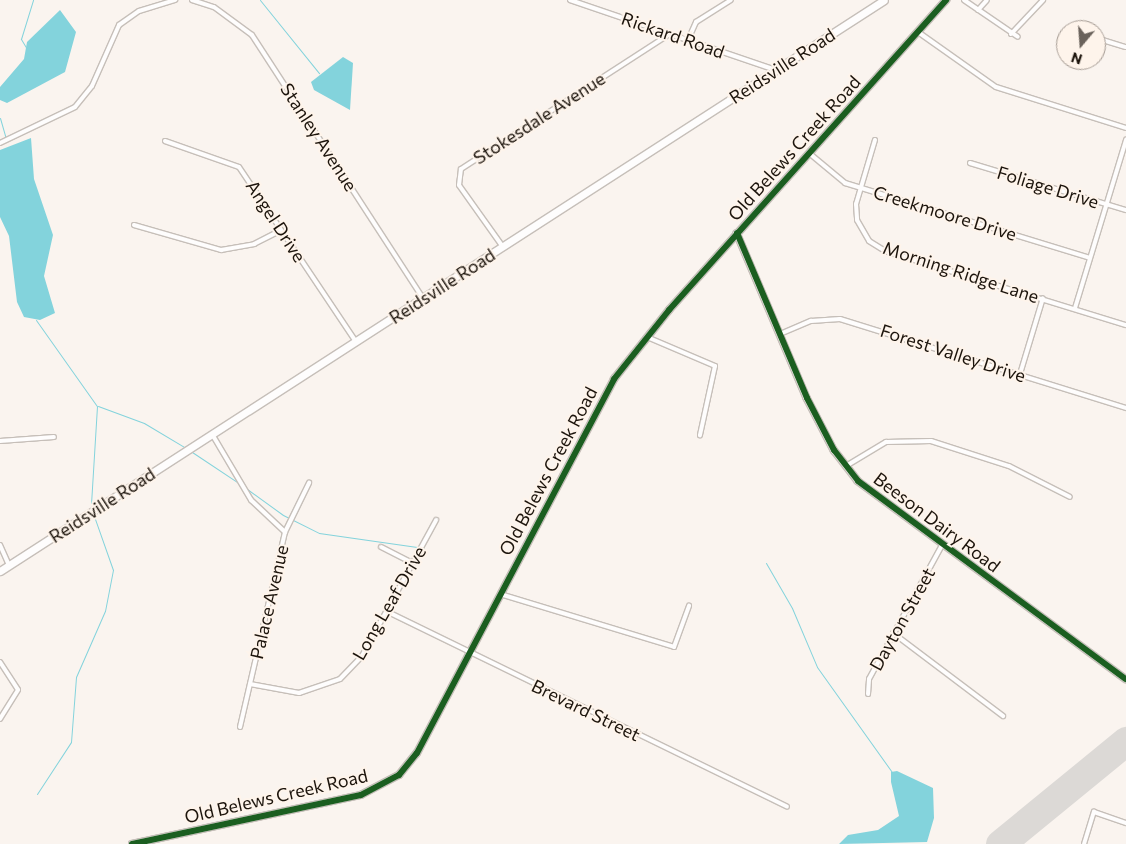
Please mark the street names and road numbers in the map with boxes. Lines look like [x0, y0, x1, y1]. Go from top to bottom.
street label: Rickard Road [619, 7, 727, 63]
street label: Reidsville Road [725, 24, 839, 108]
street label: Stokesdale Avenue [469, 67, 609, 169]
street label: Old Belews Creek Road [723, 71, 865, 225]
street label: Stanley Avenue [276, 79, 362, 195]
street label: Foliage Drive [994, 161, 1102, 213]
street label: Angel Drive [242, 176, 310, 266]
street label: Creekmoore Drive [871, 181, 1019, 245]
street label: Morning Ridge Lane [880, 237, 1042, 307]
street label: Reidsville Road [385, 244, 499, 328]
street label: Forest Valley Drive [878, 319, 1028, 387]
street label: Old Belews Creek Road [494, 383, 602, 559]
street label: Reidsville Road [45, 463, 159, 547]
street label: Beeson Dairy Road [870, 467, 1004, 577]
street label: Long Leaf Drive [348, 542, 430, 664]
street label: Palace Avenue [245, 543, 293, 661]
street label: Dayton Street [865, 564, 939, 674]
street label: Brevard Street [528, 674, 644, 746]
street label: Old Belews Creek Road [182, 764, 370, 828]

